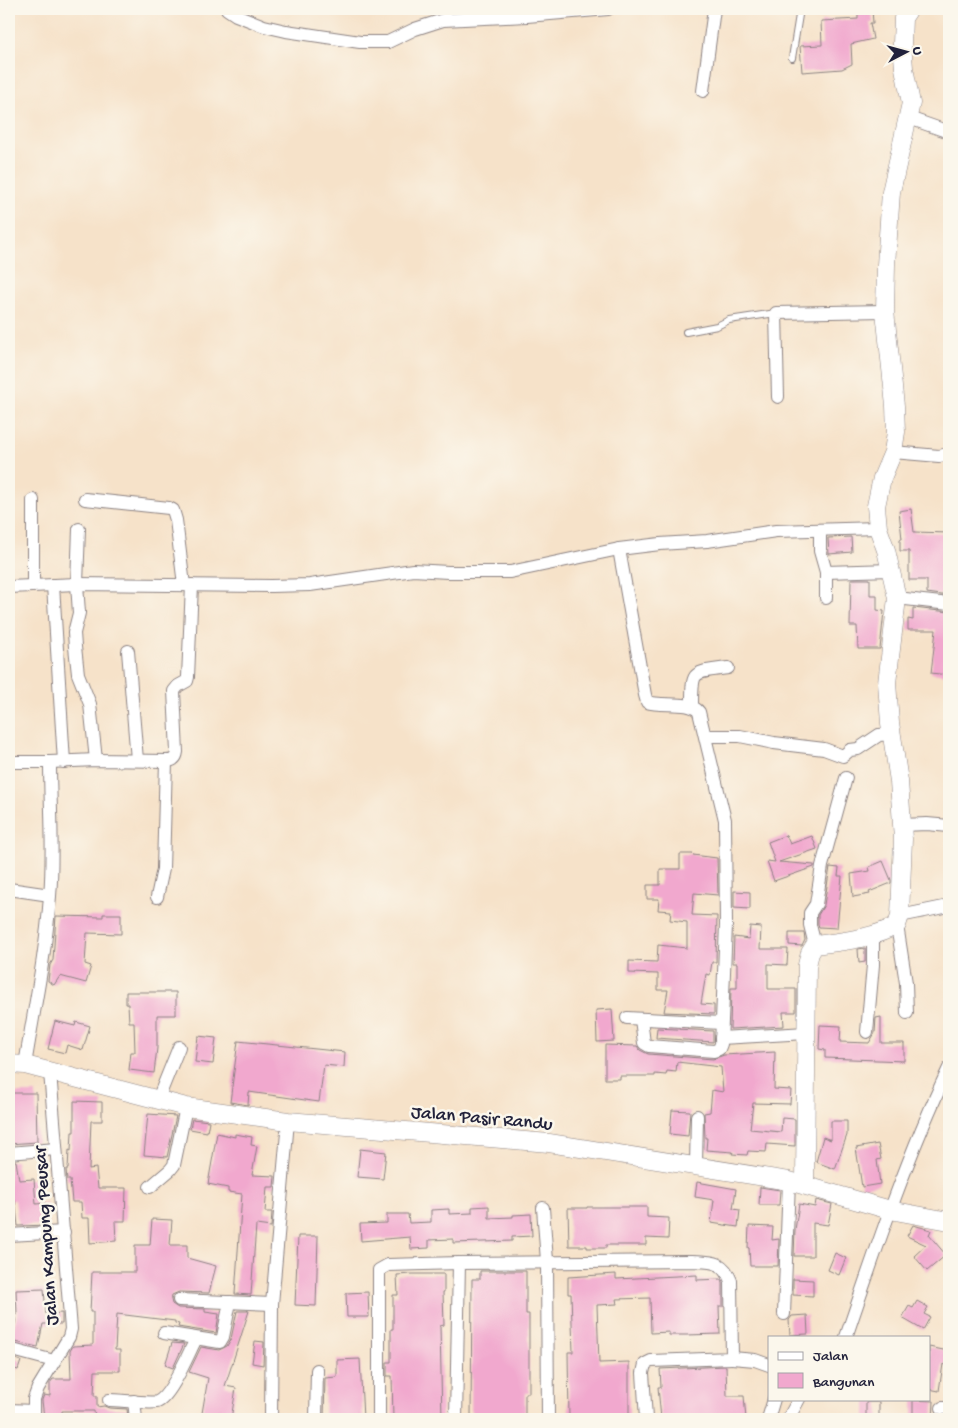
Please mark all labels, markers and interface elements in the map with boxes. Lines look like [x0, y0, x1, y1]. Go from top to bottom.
north arrow [880, 28, 930, 78]
text: U [908, 46, 925, 56]
street label: Jalan Pasir Randu [410, 1102, 553, 1137]
street label: Jalan Kampung Peusar [30, 1143, 65, 1326]
legend [768, 1336, 930, 1400]
text: Jalan [813, 1348, 848, 1366]
text: Bangunan [812, 1374, 874, 1392]

